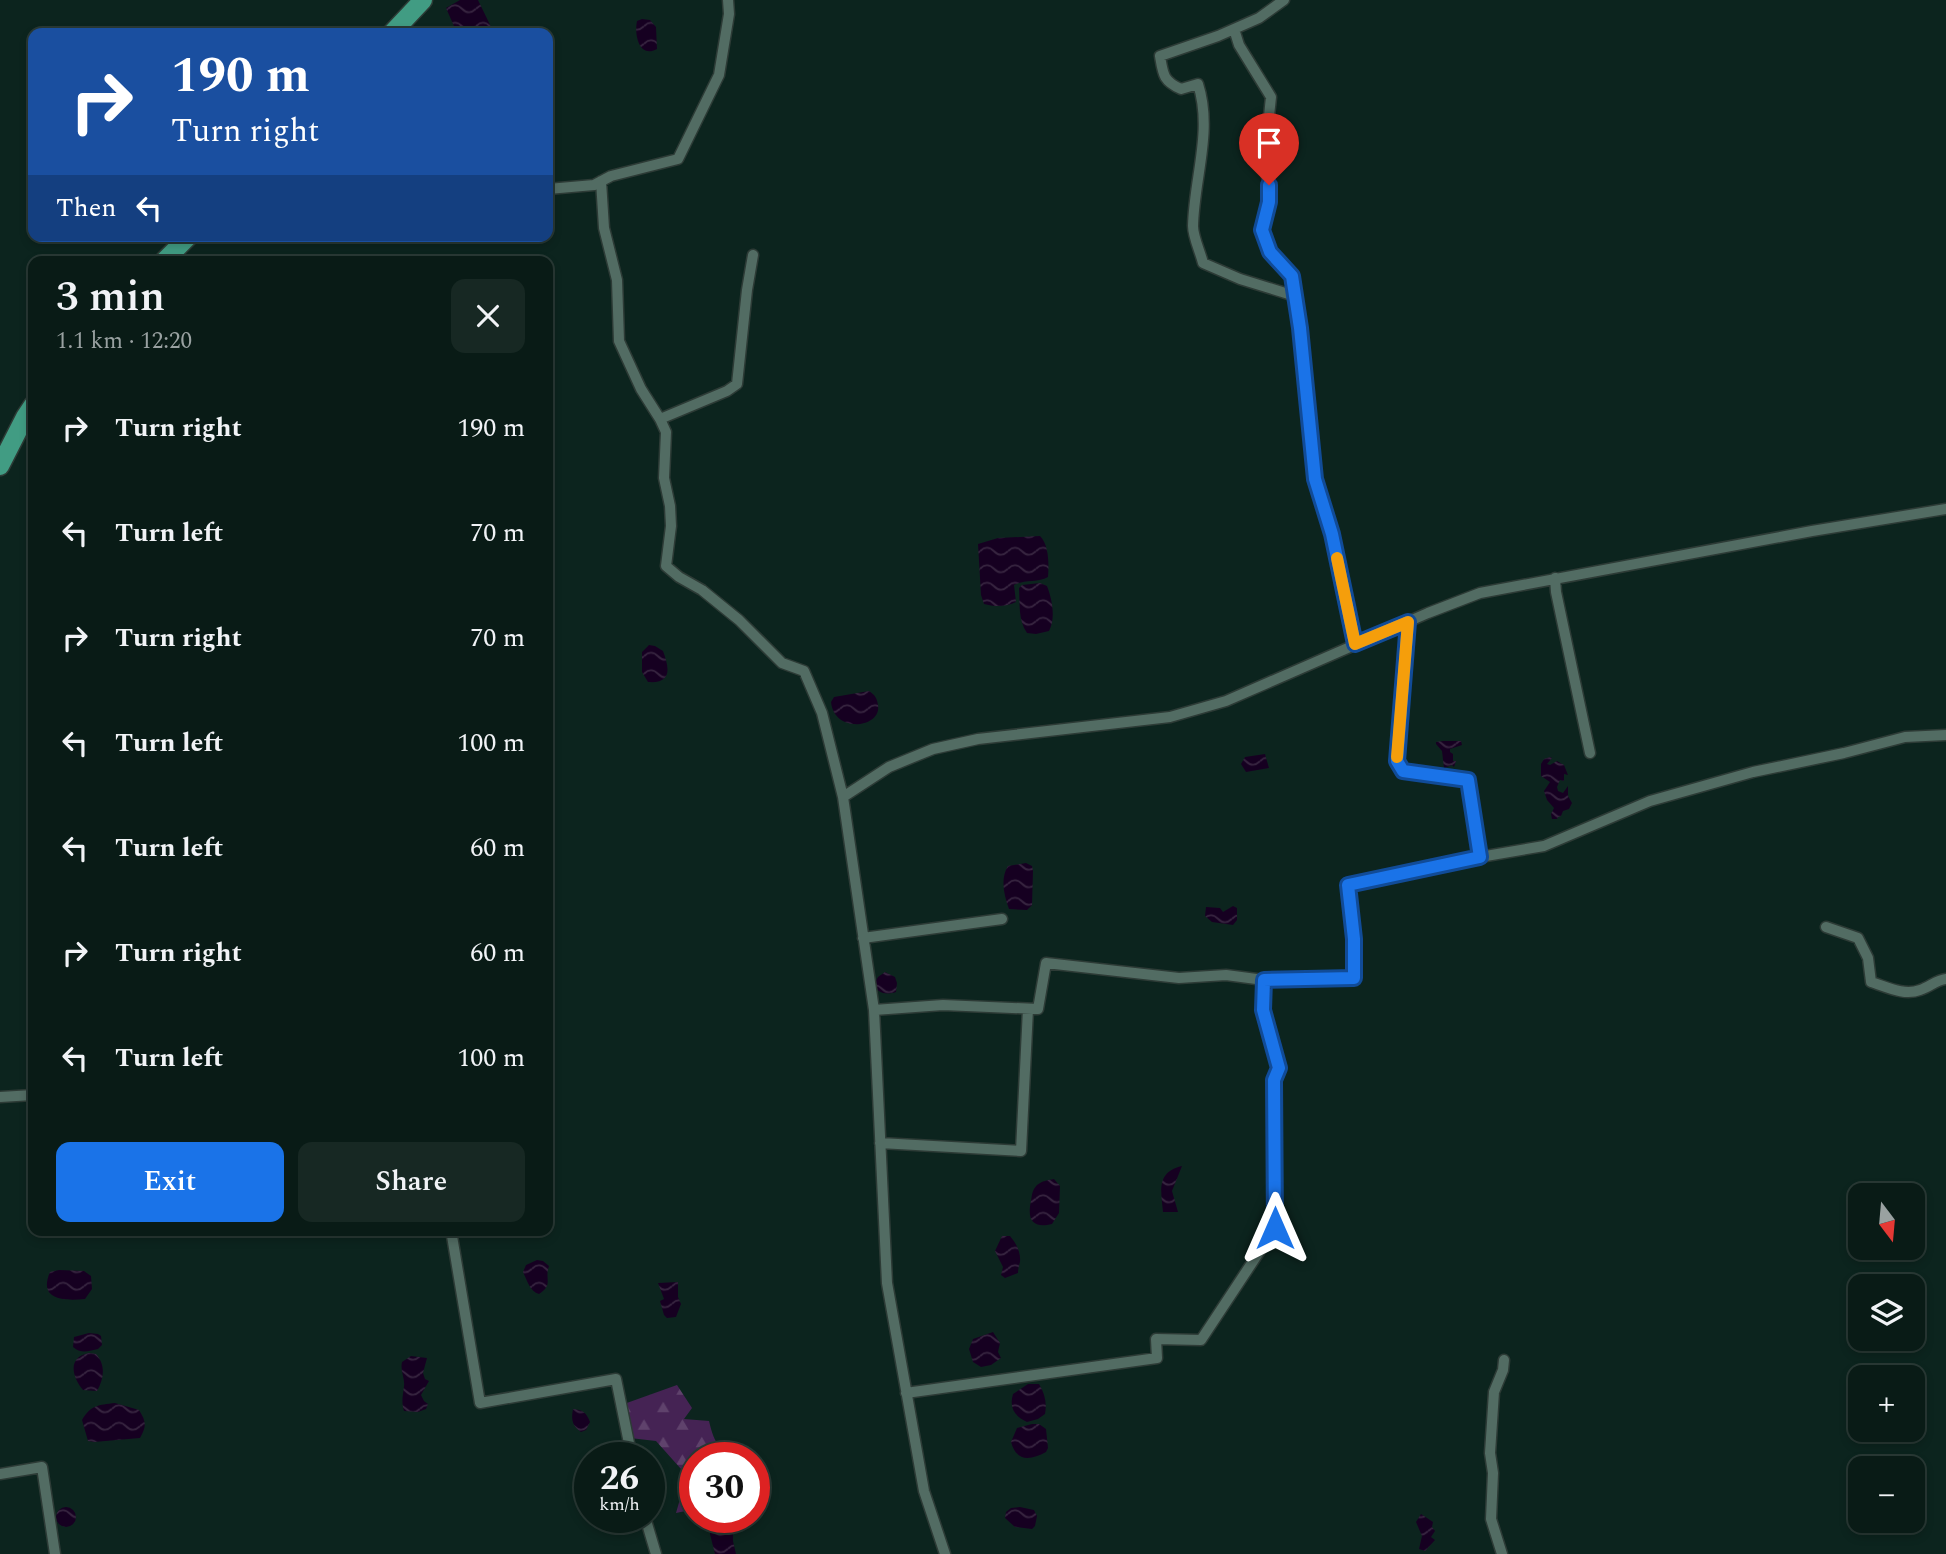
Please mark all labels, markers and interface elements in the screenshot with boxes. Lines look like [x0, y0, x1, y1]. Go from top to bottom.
text: 190 m [171, 39, 310, 114]
icon: right [56, 56, 147, 147]
text: Turn right [171, 107, 319, 156]
pin [1239, 113, 1299, 185]
icon: arrive [1250, 124, 1288, 162]
text: Then [56, 188, 116, 228]
icon: left [130, 189, 168, 227]
text: 3 min [56, 266, 165, 329]
button: close [451, 279, 525, 353]
text: 1.1 km · 12:20 [56, 324, 192, 359]
text: Turn right [115, 408, 242, 448]
text: 190 m [457, 408, 525, 448]
icon: right [56, 409, 94, 447]
text: Turn left [115, 513, 223, 553]
text: 70 m [470, 513, 525, 553]
icon: left [56, 514, 94, 552]
text: Turn right [115, 618, 242, 658]
text: 70 m [470, 618, 525, 658]
icon: right [56, 619, 94, 657]
text: Turn left [115, 723, 223, 763]
text: 100 m [457, 723, 525, 763]
icon: left [56, 724, 94, 762]
text: Turn left [115, 828, 223, 868]
text: 60 m [470, 828, 525, 868]
icon: left [56, 829, 94, 867]
text: Turn right [115, 933, 242, 973]
text: 60 m [470, 933, 525, 973]
icon: right [56, 934, 94, 972]
text: Turn left [115, 1038, 223, 1078]
text: 100 m [457, 1038, 525, 1078]
icon: left [56, 1039, 94, 1077]
button: Exit [56, 1142, 284, 1222]
button: Share [298, 1142, 525, 1222]
north arrow [1848, 1183, 1925, 1260]
map controls [1848, 1183, 1925, 1533]
position arrow [1238, 1191, 1312, 1265]
button: layers [1848, 1274, 1925, 1351]
button: + [1848, 1365, 1925, 1442]
speed limit sign: 30 [679, 1442, 770, 1533]
text: 26 [600, 1452, 639, 1505]
button: − [1848, 1456, 1925, 1533]
text: km/h [599, 1491, 640, 1518]

